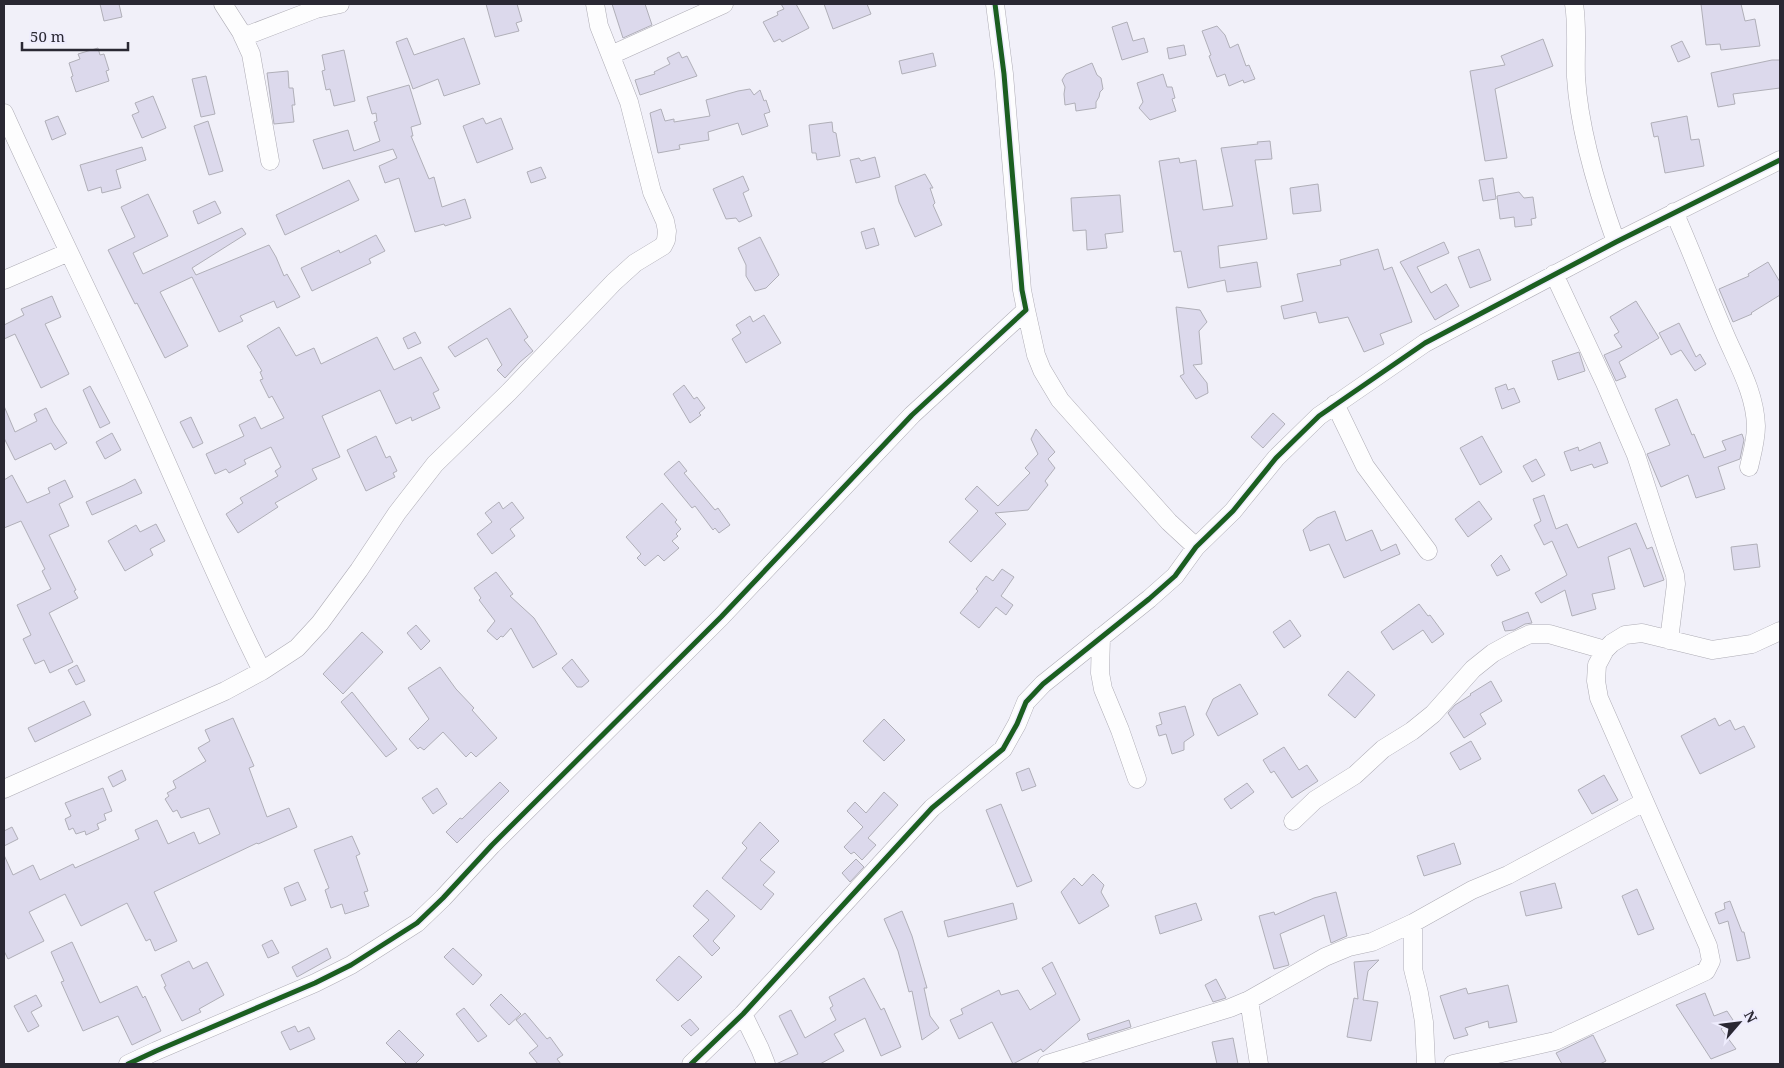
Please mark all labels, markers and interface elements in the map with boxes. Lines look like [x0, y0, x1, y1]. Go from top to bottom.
scale bar [22, 20, 129, 52]
text: 50 m [30, 26, 65, 46]
north arrow [1714, 998, 1764, 1048]
text: N [1740, 1007, 1762, 1026]

